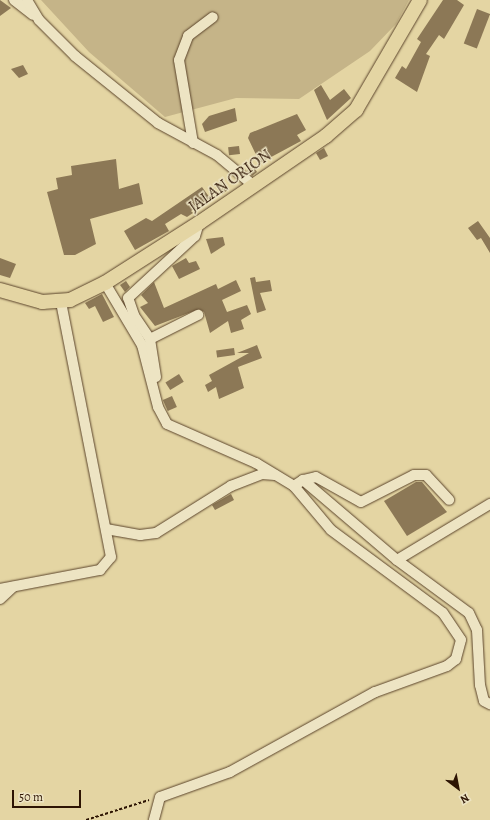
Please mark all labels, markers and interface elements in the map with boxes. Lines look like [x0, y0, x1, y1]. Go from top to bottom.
street label: JALAN ORION [185, 146, 275, 216]
north arrow [438, 768, 478, 808]
scale bar [14, 782, 83, 808]
text: 50 m [19, 789, 43, 805]
text: N [457, 790, 472, 807]

